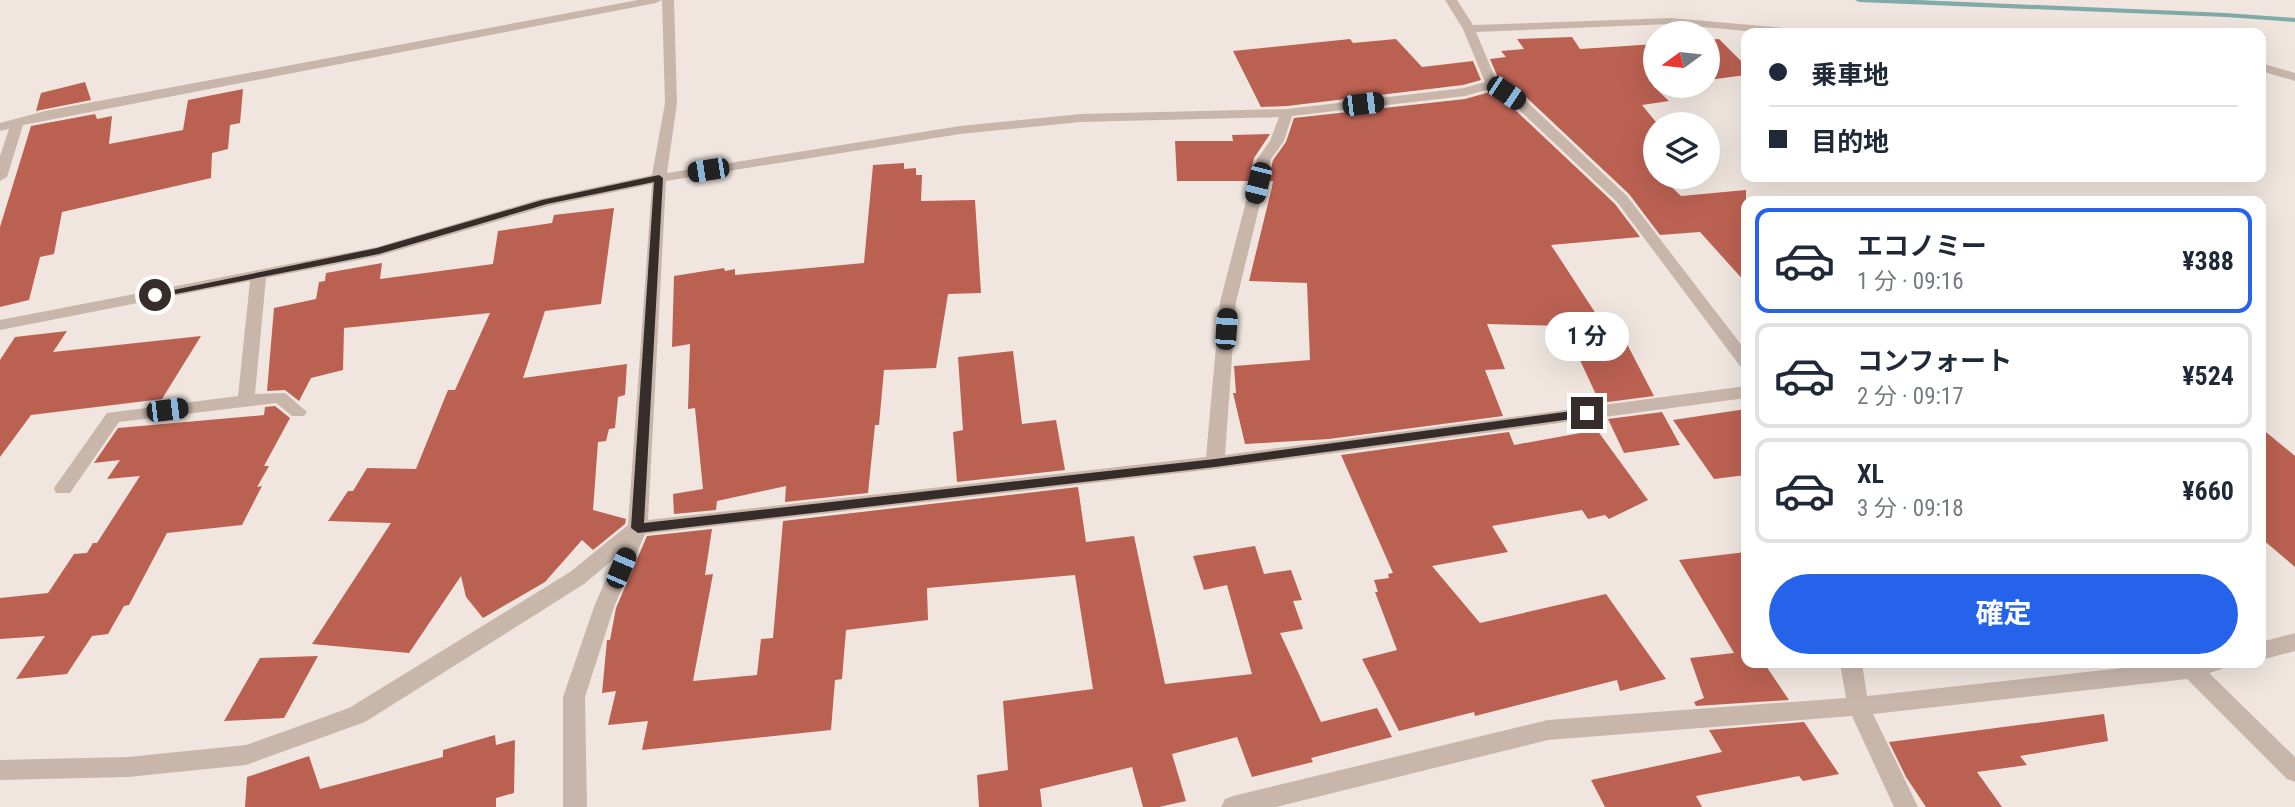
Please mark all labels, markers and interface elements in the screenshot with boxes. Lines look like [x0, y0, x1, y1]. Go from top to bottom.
north arrow [1643, 21, 1720, 98]
map controls [1643, 21, 1720, 189]
text: 乗車地 [1811, 60, 1889, 90]
car [1483, 73, 1530, 113]
car [1341, 91, 1386, 117]
button: layers [1643, 112, 1720, 189]
text: 目的地 [1811, 127, 1889, 157]
car [686, 156, 731, 184]
car [1243, 160, 1274, 206]
icon: car [1773, 229, 1836, 292]
text: エコノミー [1857, 231, 1987, 261]
text: ¥388 [2182, 246, 2234, 276]
text: 1 分 · 09:16 [1857, 268, 1964, 295]
route start [139, 279, 171, 311]
car [1215, 307, 1238, 351]
callout: 1 分 [1545, 312, 1629, 360]
text: 1 分 [1567, 323, 1607, 350]
icon: car [1773, 344, 1836, 407]
text: コンフォート [1857, 346, 2012, 376]
text: ¥524 [2182, 361, 2234, 391]
text: 2 分 · 09:17 [1857, 383, 1964, 410]
car [145, 397, 190, 423]
route end [1571, 397, 1603, 429]
icon: car [1773, 459, 1836, 522]
text: XL [1857, 459, 1884, 489]
text: ¥660 [2182, 476, 2234, 506]
text: 3 分 · 09:18 [1857, 495, 1964, 522]
car [604, 545, 639, 591]
button: 確定 [1769, 574, 2238, 654]

